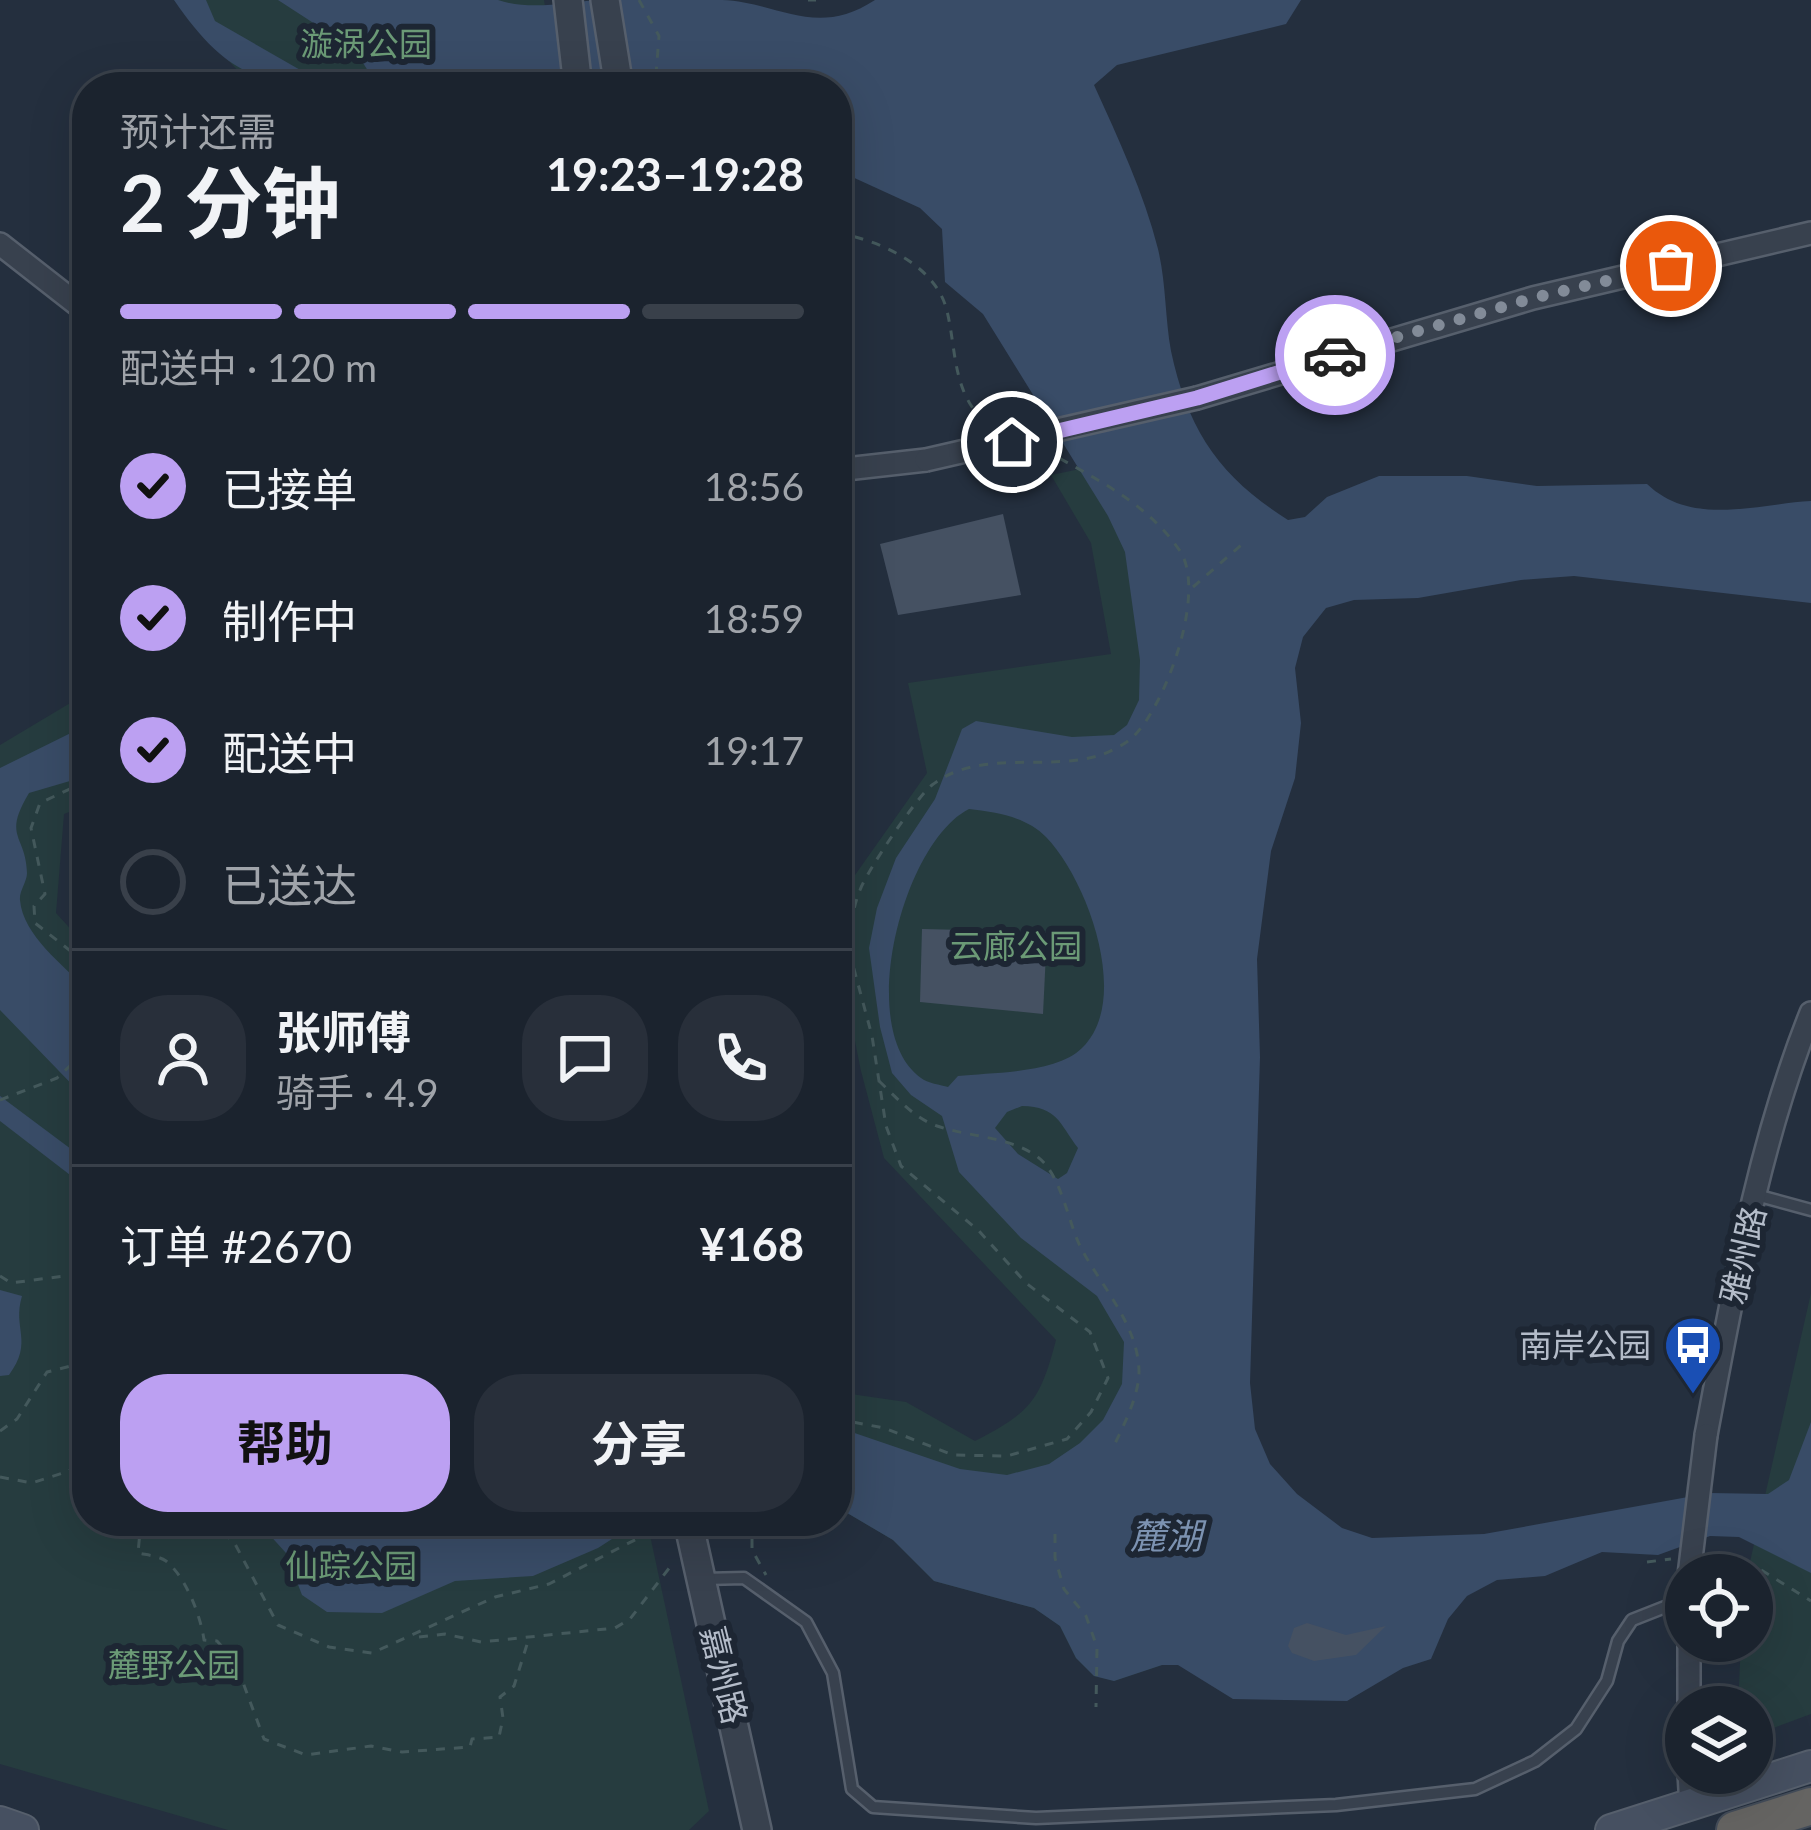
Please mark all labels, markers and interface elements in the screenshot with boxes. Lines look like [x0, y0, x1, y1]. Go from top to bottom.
park label: 漩涡公园 [300, 23, 432, 63]
text: 预计还需 [120, 108, 276, 154]
text: 19:23–19:28 [546, 147, 804, 201]
text: 2 分钟 [120, 155, 340, 249]
pin [1620, 215, 1722, 317]
icon: bag [1638, 233, 1704, 299]
courier [1275, 295, 1395, 415]
icon: car [1302, 322, 1368, 388]
text: 配送中 · 120 m [120, 344, 377, 390]
pin [961, 391, 1063, 493]
icon: home [979, 409, 1045, 475]
icon: check [120, 453, 186, 519]
text: 已接单 [222, 462, 357, 516]
text: 18:56 [704, 463, 804, 509]
icon: check [120, 585, 186, 651]
text: 制作中 [222, 594, 357, 648]
text: 18:59 [704, 595, 804, 641]
icon: check [120, 717, 186, 783]
text: 配送中 [222, 726, 357, 780]
text: 19:17 [704, 727, 804, 773]
text: 已送达 [222, 858, 357, 912]
park label: 云廊公园 [950, 925, 1082, 965]
button: person [120, 995, 246, 1121]
button: chat [522, 995, 648, 1121]
button: phone [678, 995, 804, 1121]
text: 张师傅 [276, 1005, 411, 1059]
text: 骑手 · 4.9 [276, 1069, 439, 1115]
street label: 雅州路 [1711, 1202, 1773, 1308]
text: ¥168 [700, 1217, 804, 1271]
text: 订单 #2670 [120, 1219, 352, 1273]
bus stop icon: 南岸公园 [1662, 1314, 1724, 1396]
place label: 南岸公园 [1519, 1324, 1651, 1364]
button: 帮助 [120, 1374, 450, 1512]
button: 分享 [474, 1374, 804, 1512]
water label: 麓湖 [1130, 1513, 1207, 1557]
park label: 仙踪公园 [285, 1545, 417, 1585]
map controls [1665, 1554, 1773, 1794]
button: locate [1665, 1554, 1773, 1662]
street label: 嘉州路 [694, 1622, 756, 1728]
park label: 麓野公园 [108, 1644, 240, 1684]
button: layers [1665, 1686, 1773, 1794]

